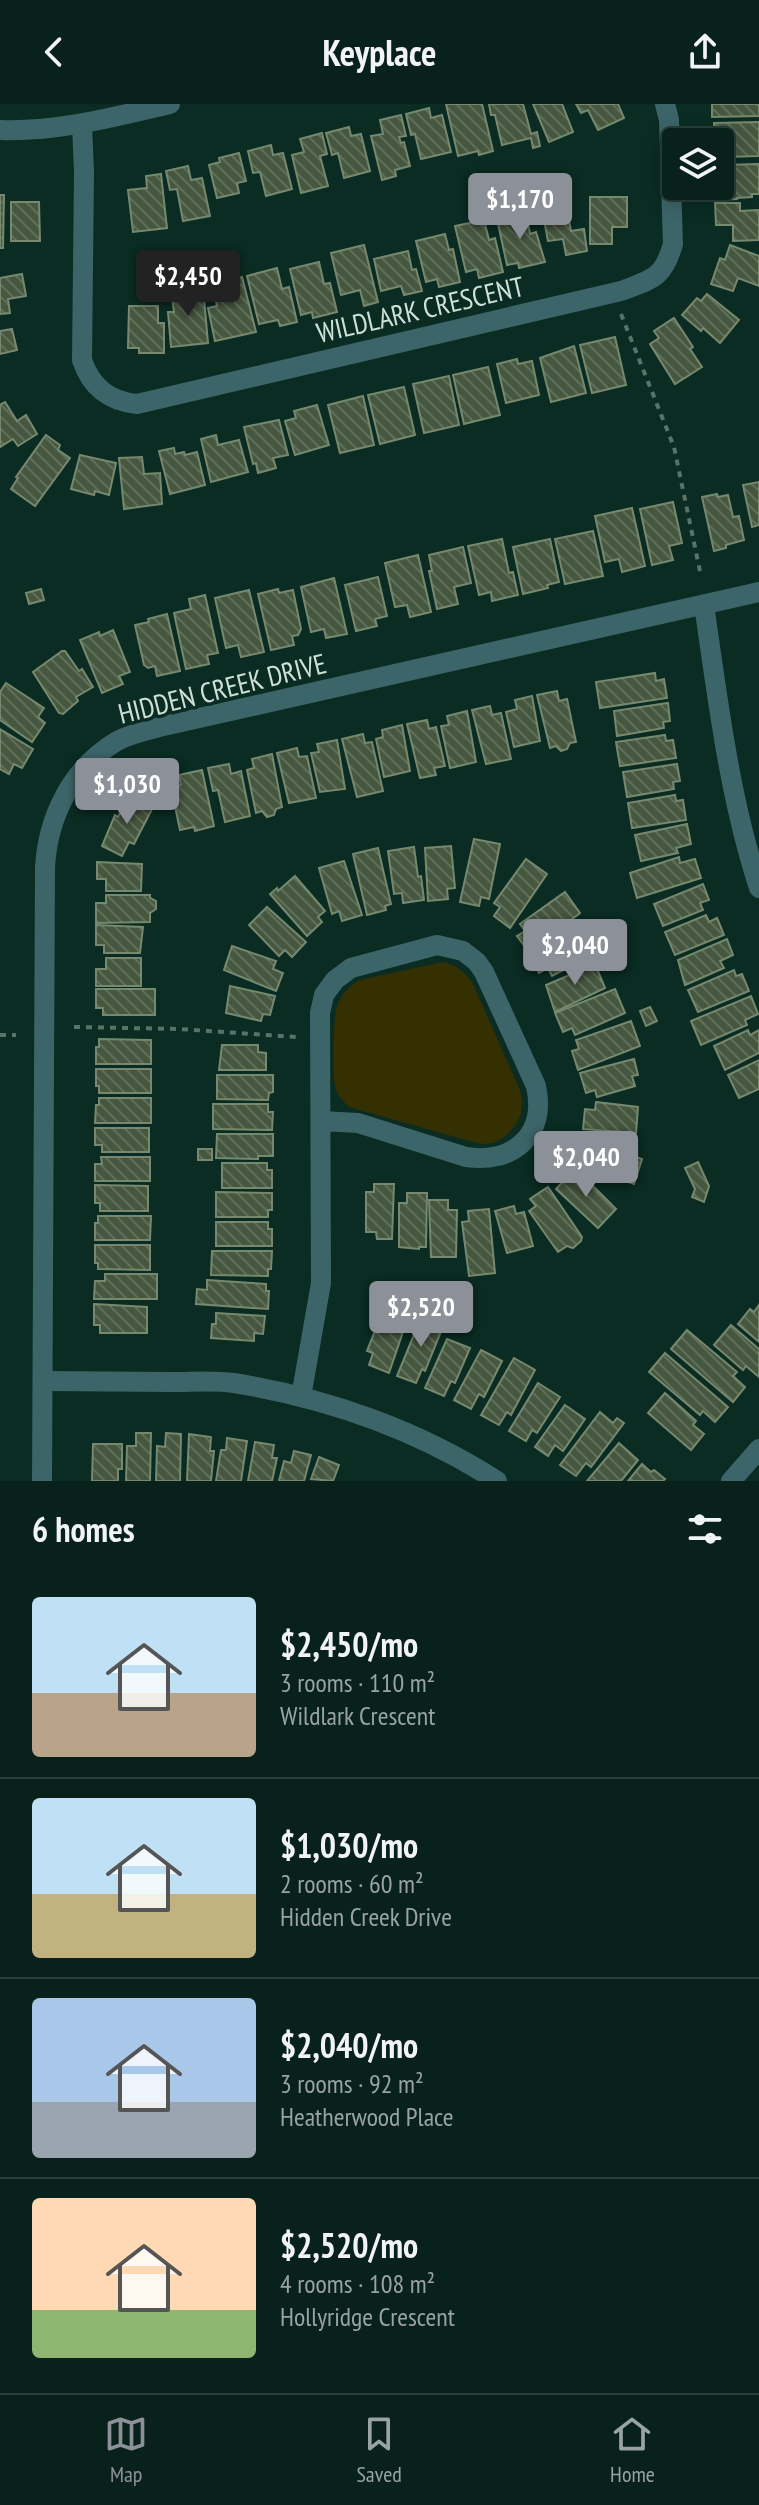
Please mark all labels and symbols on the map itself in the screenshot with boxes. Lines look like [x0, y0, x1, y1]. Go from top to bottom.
pin: $1,170 [455, 173, 585, 241]
pin: $2,450 [123, 250, 253, 318]
street label: WILDLARK CRESCENT [313, 267, 528, 351]
street label: HIDDEN CREEK DRIVE [114, 644, 330, 732]
pin: $1,030 [62, 758, 192, 826]
pin: $2,040 [510, 919, 640, 987]
pin: $2,040 [521, 1131, 651, 1199]
pin: $2,520 [356, 1281, 486, 1349]

